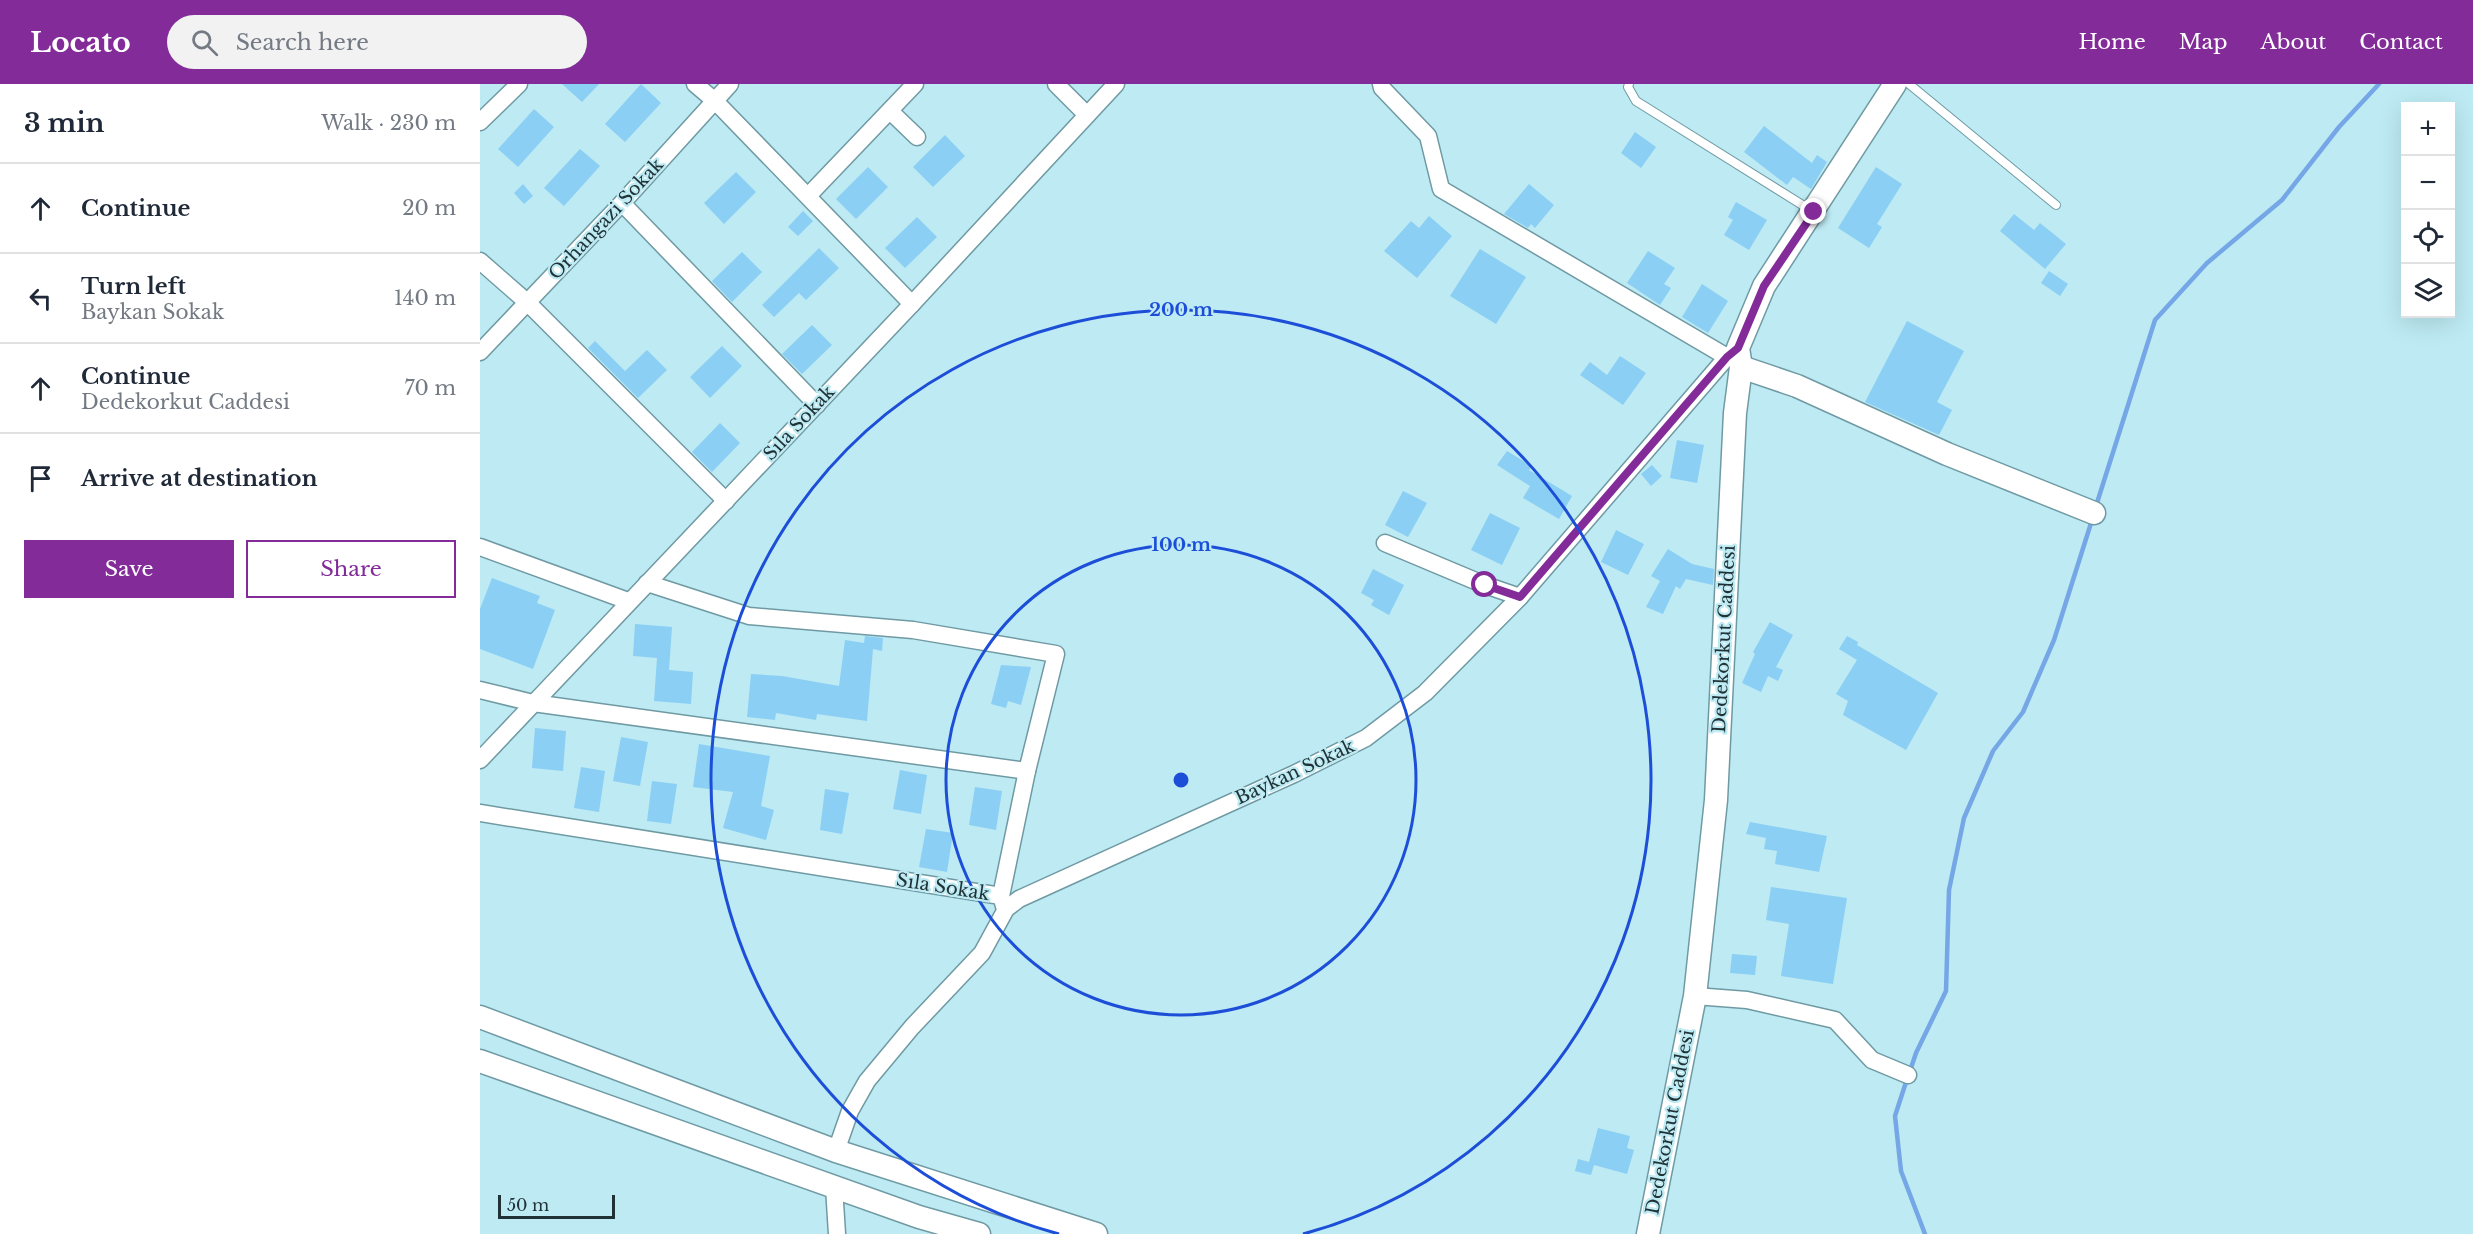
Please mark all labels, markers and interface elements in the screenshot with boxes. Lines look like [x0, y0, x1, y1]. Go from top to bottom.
search box [167, 15, 587, 69]
text: Locato [30, 25, 131, 60]
icon: search [188, 26, 221, 59]
text: Search here [236, 29, 369, 56]
text: Home [2079, 29, 2146, 55]
text: Map [2179, 29, 2227, 55]
text: About [2260, 29, 2326, 55]
text: Contact [2359, 29, 2443, 55]
map controls [2401, 102, 2455, 318]
button: + [2401, 102, 2455, 156]
text: 3 min [24, 107, 105, 139]
text: Walk · 230 m [321, 111, 456, 135]
street label: Orhangazi Sokak [544, 154, 668, 284]
button: − [2401, 156, 2455, 210]
icon: ahead [24, 192, 57, 225]
text: Continue [81, 195, 190, 222]
text: 20 m [402, 196, 456, 220]
route end [1800, 198, 1826, 224]
button: locate [2401, 210, 2455, 264]
button: layers [2401, 264, 2455, 318]
text: Turn left [81, 273, 186, 300]
icon: left [24, 282, 57, 315]
text: 140 m [394, 286, 456, 310]
text: 200 m [1149, 299, 1213, 321]
text: Baykan Sokak [81, 300, 224, 324]
text: Continue [81, 363, 190, 390]
icon: ahead [24, 372, 57, 405]
text: 70 m [404, 376, 456, 400]
street label: Sıla Sokak [759, 381, 839, 465]
text: Dedekorkut Caddesi [81, 390, 290, 414]
icon: arrive [24, 462, 57, 495]
text: Arrive at destination [81, 465, 318, 492]
text: 100 m [1151, 534, 1211, 556]
button: Save [24, 540, 234, 598]
button: Share [246, 540, 456, 598]
street label: Dedekorkut Caddesi [1708, 545, 1740, 733]
route start [1471, 571, 1497, 597]
street label: Baykan Sokak [1232, 735, 1358, 809]
centre of rings [1171, 770, 1191, 790]
street label: Sıla Sokak [895, 869, 991, 905]
street label: Dedekorkut Caddesi [1641, 1028, 1699, 1216]
scale bar [498, 1192, 615, 1220]
text: 50 m [507, 1195, 549, 1215]

